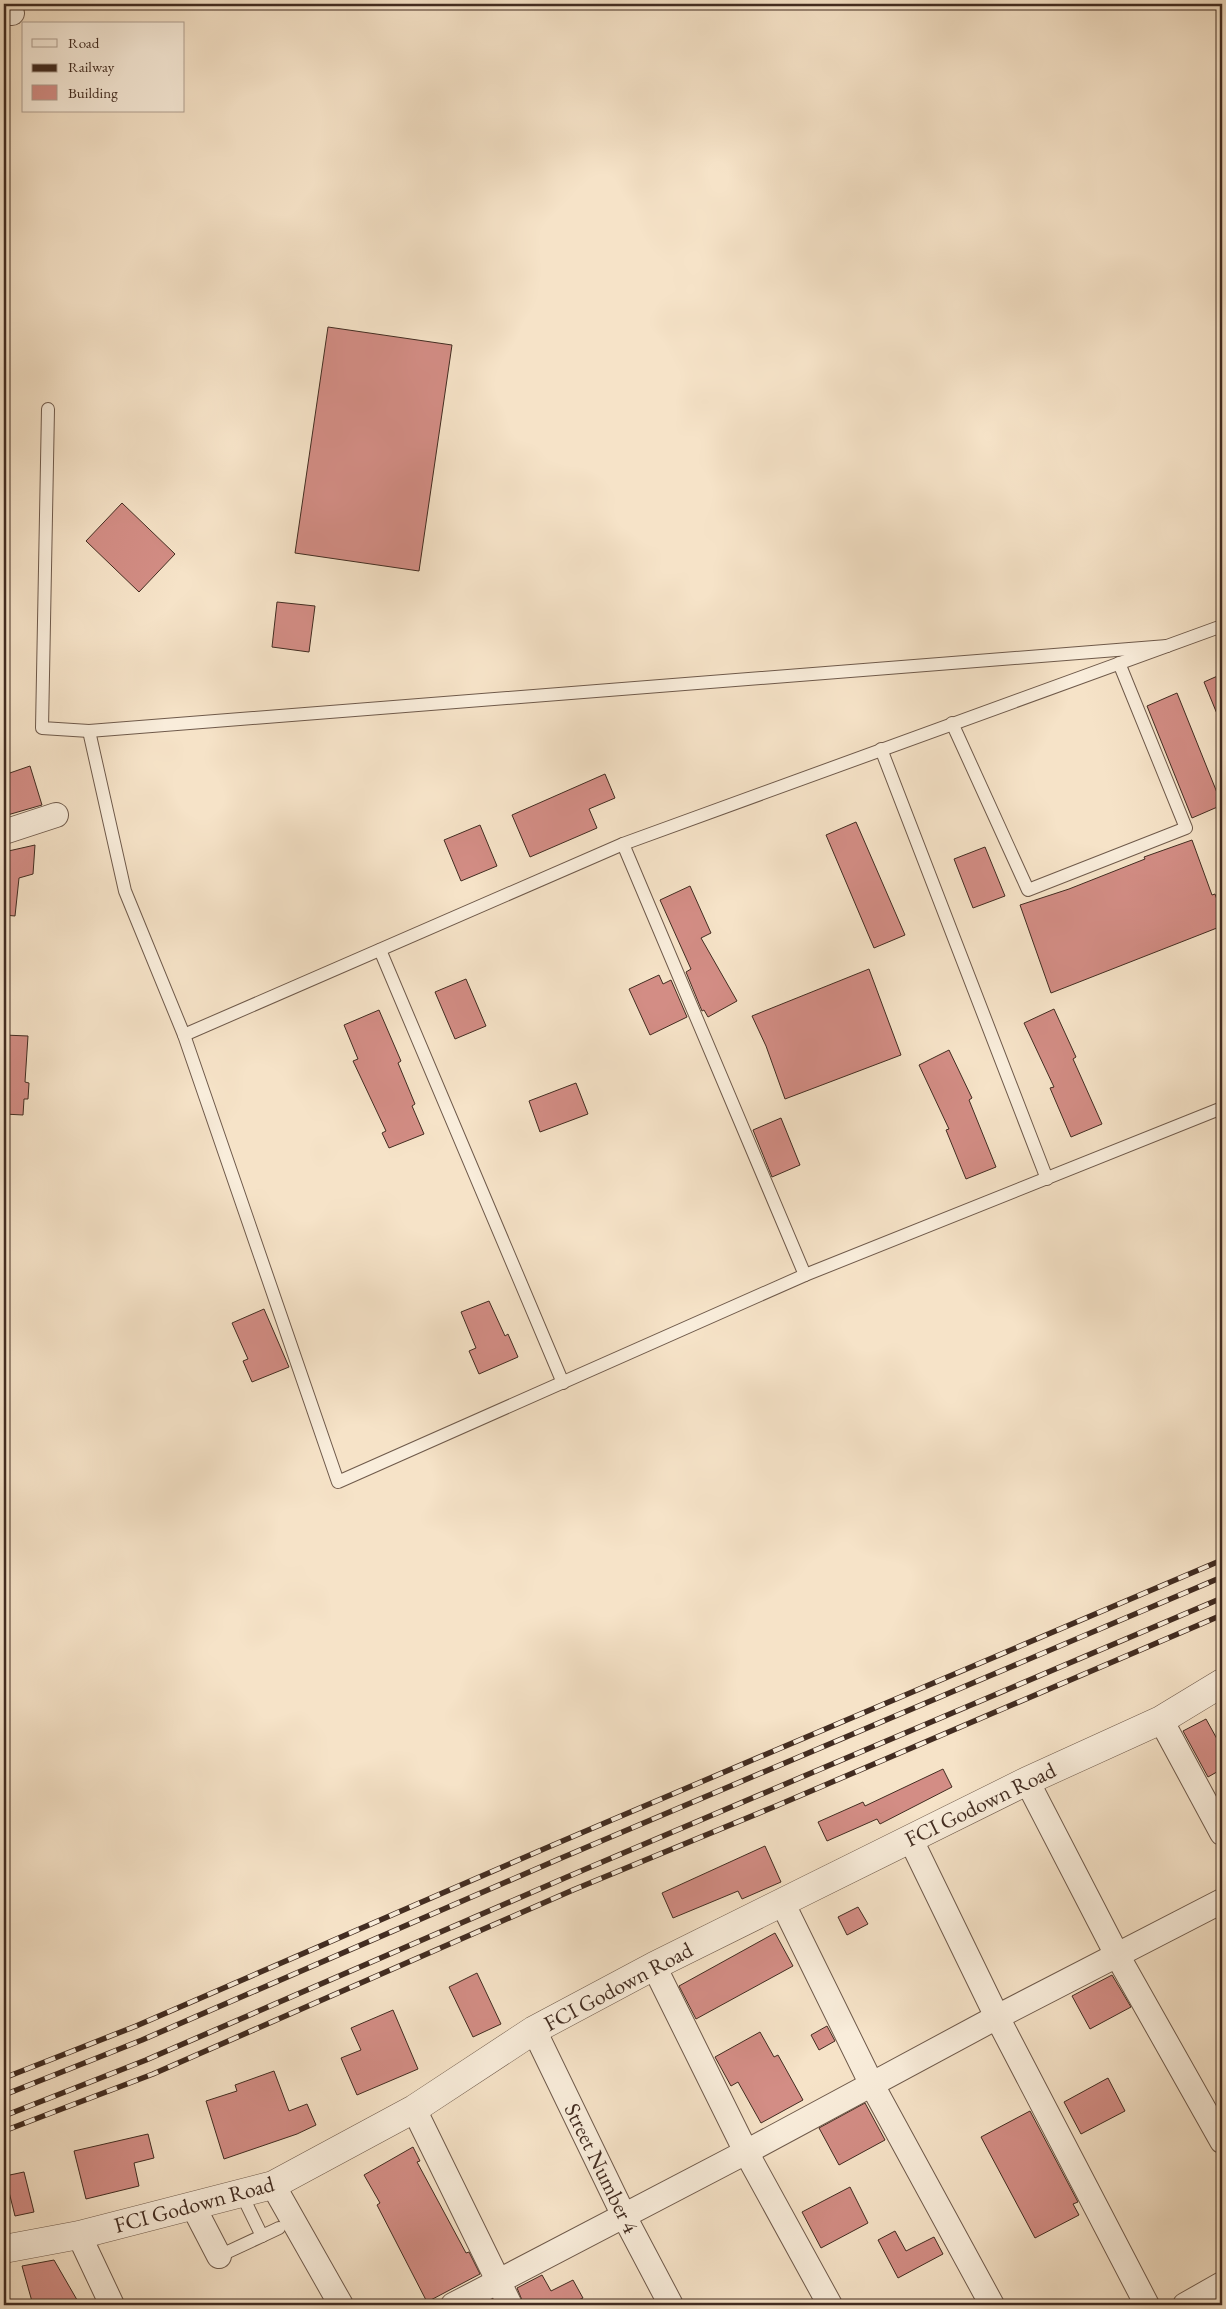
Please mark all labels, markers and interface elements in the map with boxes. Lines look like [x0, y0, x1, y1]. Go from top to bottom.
legend [22, 22, 185, 112]
text: Road [68, 33, 100, 52]
text: Railway [68, 57, 115, 76]
text: Building [68, 83, 118, 102]
street label: FCI Godown Road [900, 1755, 1061, 1854]
street label: FCI Godown Road [539, 1935, 698, 2038]
street label: Street Number 4 [558, 2098, 646, 2238]
street label: FCI Godown Road [111, 2169, 278, 2240]

